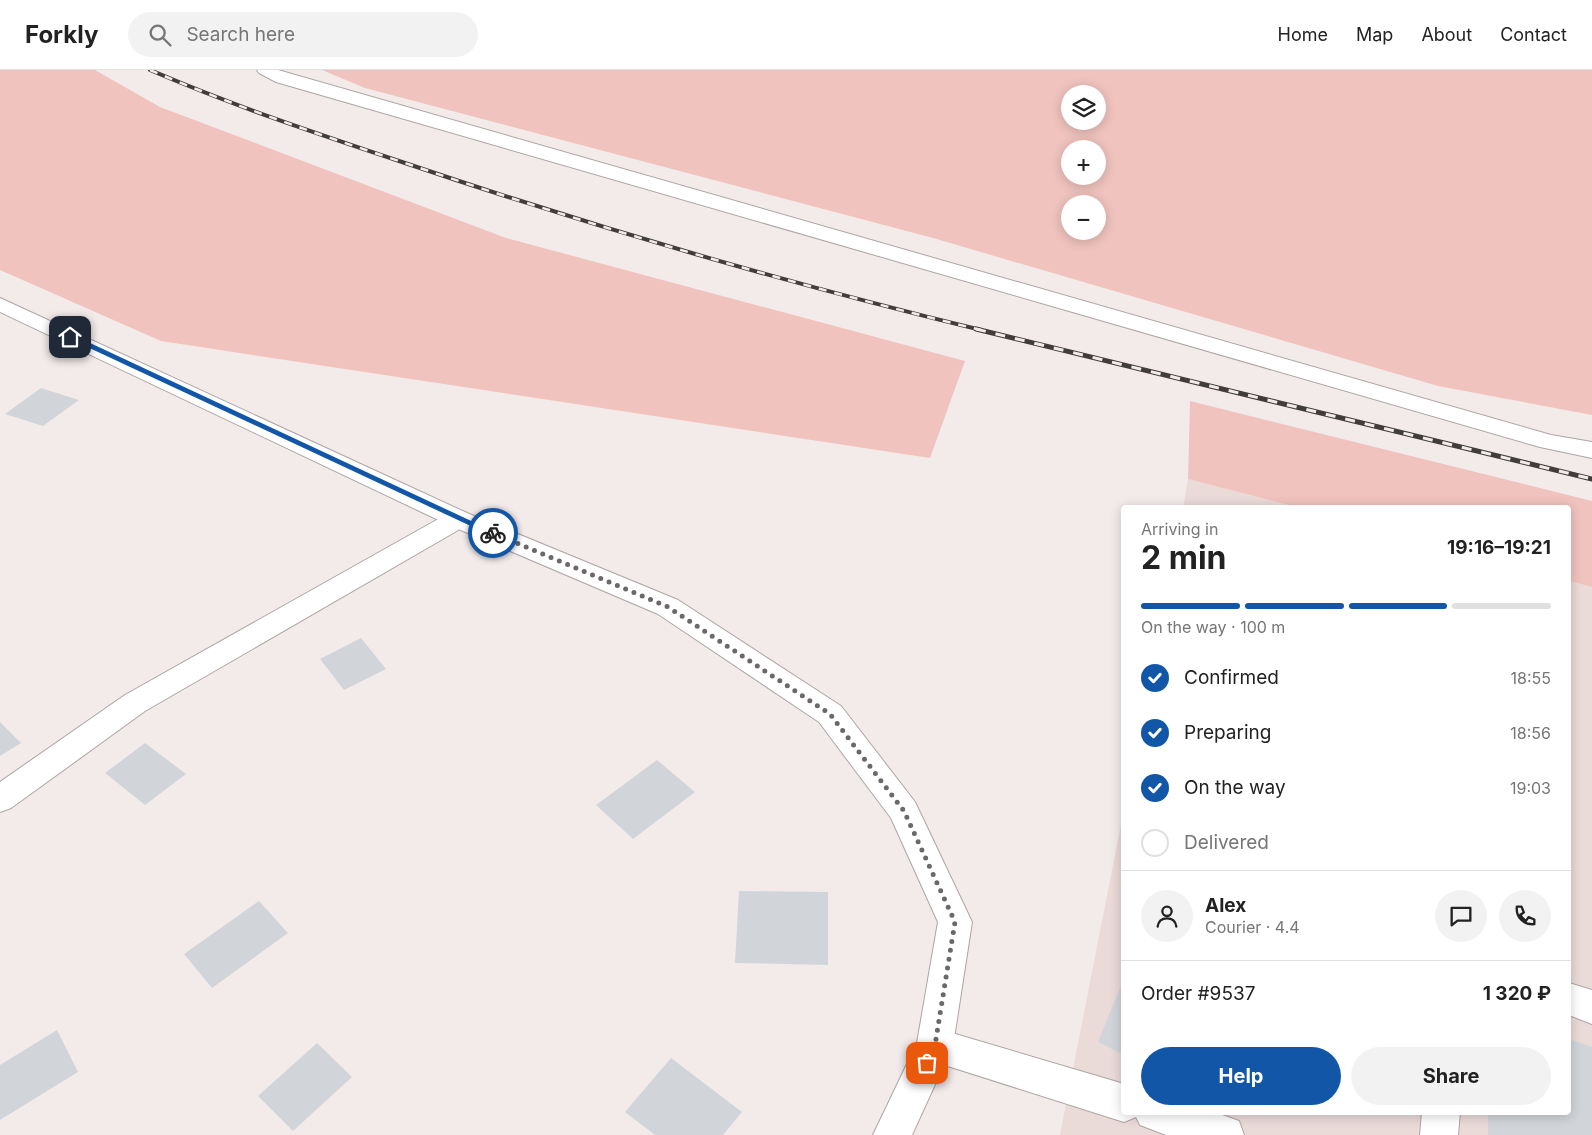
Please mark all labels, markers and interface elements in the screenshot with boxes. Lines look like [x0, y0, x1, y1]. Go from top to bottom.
search box [128, 12, 478, 57]
text: Forkly [25, 20, 98, 49]
icon: search [146, 21, 174, 49]
text: Search here [186, 23, 295, 46]
text: Home [1278, 24, 1328, 45]
text: Map [1356, 24, 1393, 45]
text: About [1421, 24, 1472, 45]
text: Contact [1500, 24, 1567, 45]
map controls [1061, 85, 1106, 240]
button: layers [1061, 85, 1106, 130]
button: + [1061, 140, 1106, 185]
button: − [1061, 195, 1106, 240]
pin [49, 316, 91, 358]
icon: home [56, 323, 84, 351]
courier [468, 508, 518, 558]
icon: bike [479, 519, 507, 547]
text: Arriving in [1141, 519, 1218, 539]
text: 19:16–19:21 [1447, 536, 1551, 559]
text: 2 min [1141, 538, 1227, 577]
text: On the way · 100 m [1141, 617, 1285, 637]
icon: check [1141, 664, 1169, 692]
text: Confirmed [1184, 666, 1279, 689]
text: 18:55 [1511, 668, 1551, 688]
icon: check [1141, 719, 1169, 747]
text: Preparing [1184, 721, 1271, 744]
text: 18:56 [1510, 723, 1551, 743]
icon: check [1141, 774, 1169, 802]
text: On the way [1184, 776, 1286, 799]
text: 19:03 [1510, 778, 1551, 798]
text: Delivered [1184, 831, 1269, 854]
button: person [1141, 890, 1193, 942]
button: chat [1435, 890, 1487, 942]
button: phone [1499, 890, 1551, 942]
text: Alex [1205, 894, 1246, 917]
text: Courier · 4.4 [1205, 917, 1300, 937]
text: Order #9537 [1141, 982, 1255, 1005]
text: 1 320 ₽ [1483, 982, 1551, 1005]
pin [906, 1042, 948, 1084]
button: Help [1141, 1047, 1341, 1105]
button: Share [1351, 1047, 1551, 1105]
icon: bag [913, 1049, 941, 1077]

